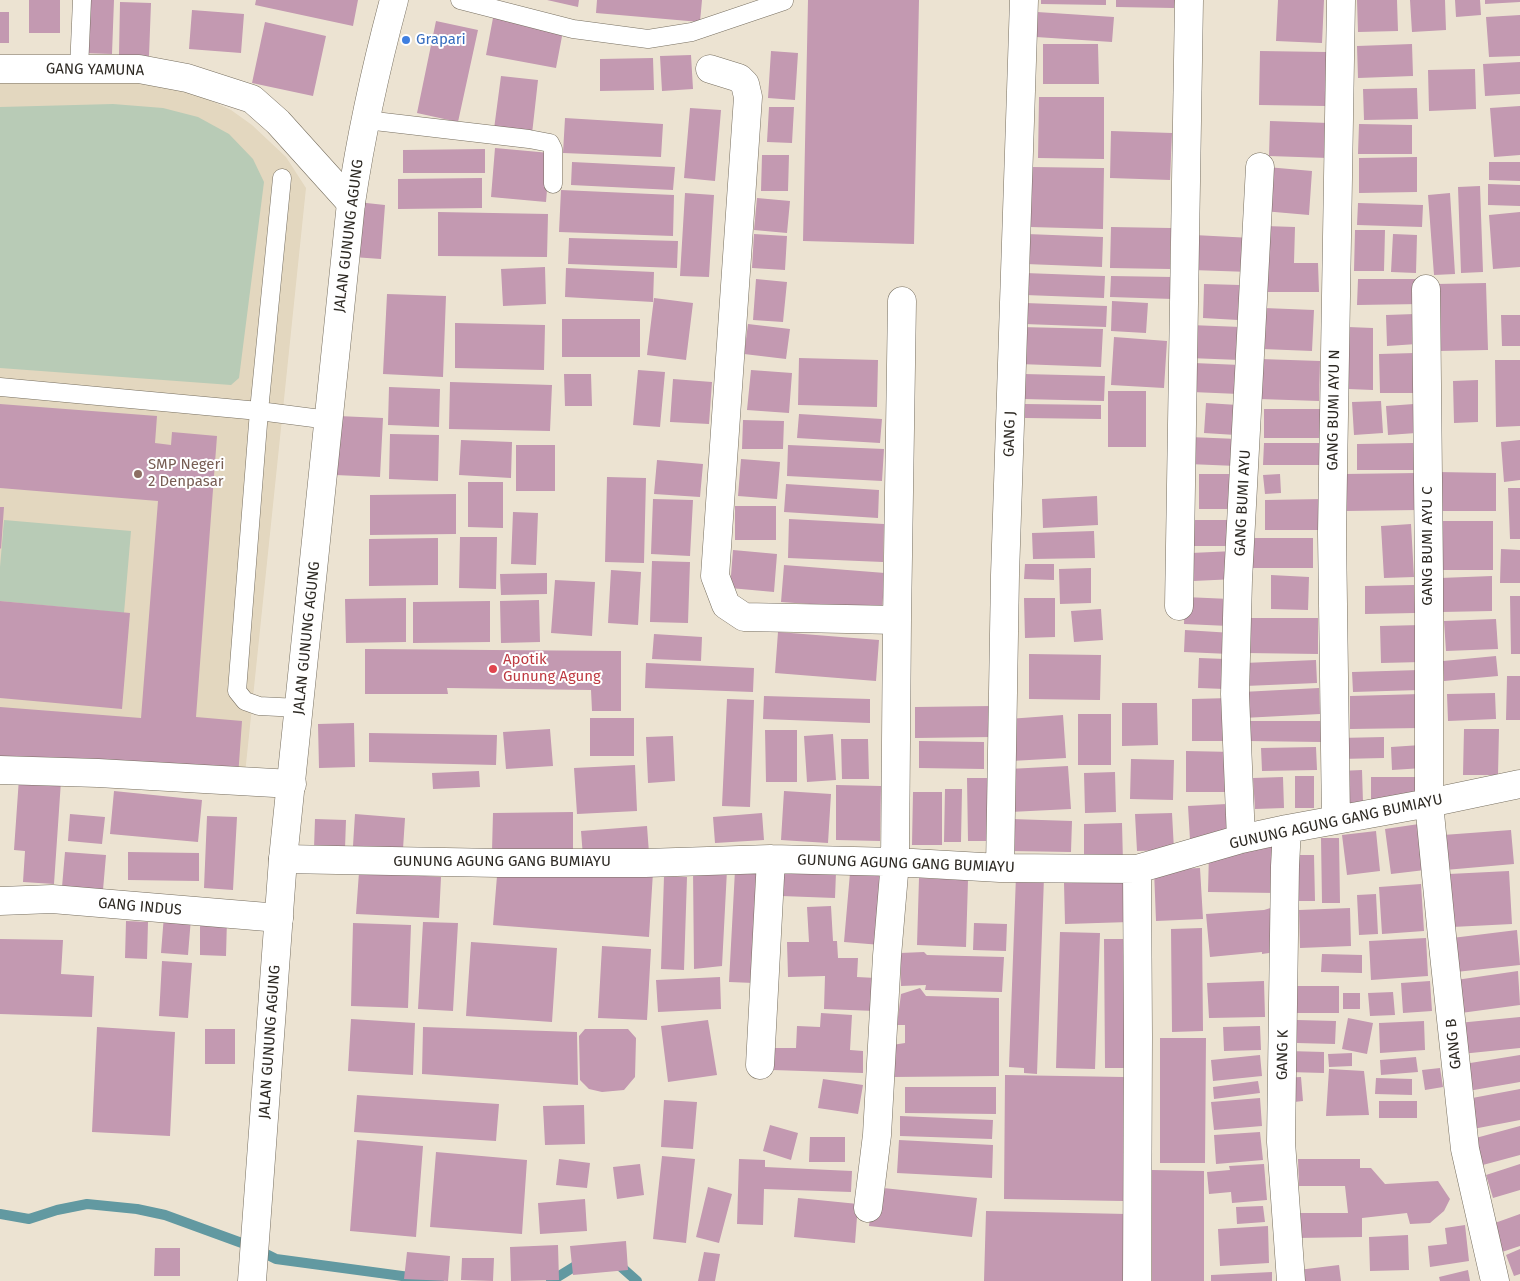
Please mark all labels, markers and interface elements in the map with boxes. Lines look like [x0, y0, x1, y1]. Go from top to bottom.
place label: Grapari [416, 31, 466, 49]
marker: Grapari [400, 34, 412, 46]
street label: GANG YAMUNA [46, 60, 144, 80]
street label: JALAN GUNUNG AGUNG [331, 158, 367, 314]
street label: GANG BUMI AYU N [1324, 349, 1344, 471]
street label: GANG J [1000, 411, 1020, 457]
street label: GANG BUMI AYU [1231, 449, 1255, 557]
place label: SMP Negeri 2 Denpasar [148, 456, 225, 491]
marker: SMP Negeri 2 Denpasar [132, 468, 144, 480]
street label: GANG BUMI AYU C [1419, 486, 1437, 606]
street label: JALAN GUNUNG AGUNG [290, 560, 324, 716]
place label: Apotik Gunung Agung [503, 651, 601, 686]
marker: Apotik Gunung Agung [487, 663, 499, 675]
street label: GUNUNG AGUNG GANG BUMIAYU [1228, 791, 1444, 853]
street label: GUNUNG AGUNG GANG BUMIAYU [797, 851, 1015, 877]
street label: GUNUNG AGUNG GANG BUMIAYU [393, 853, 611, 871]
street label: GANG INDUS [97, 894, 183, 920]
street label: JALAN GUNUNG AGUNG [256, 964, 284, 1120]
street label: GANG B [1442, 1018, 1466, 1070]
street label: GANG K [1274, 1030, 1292, 1080]

